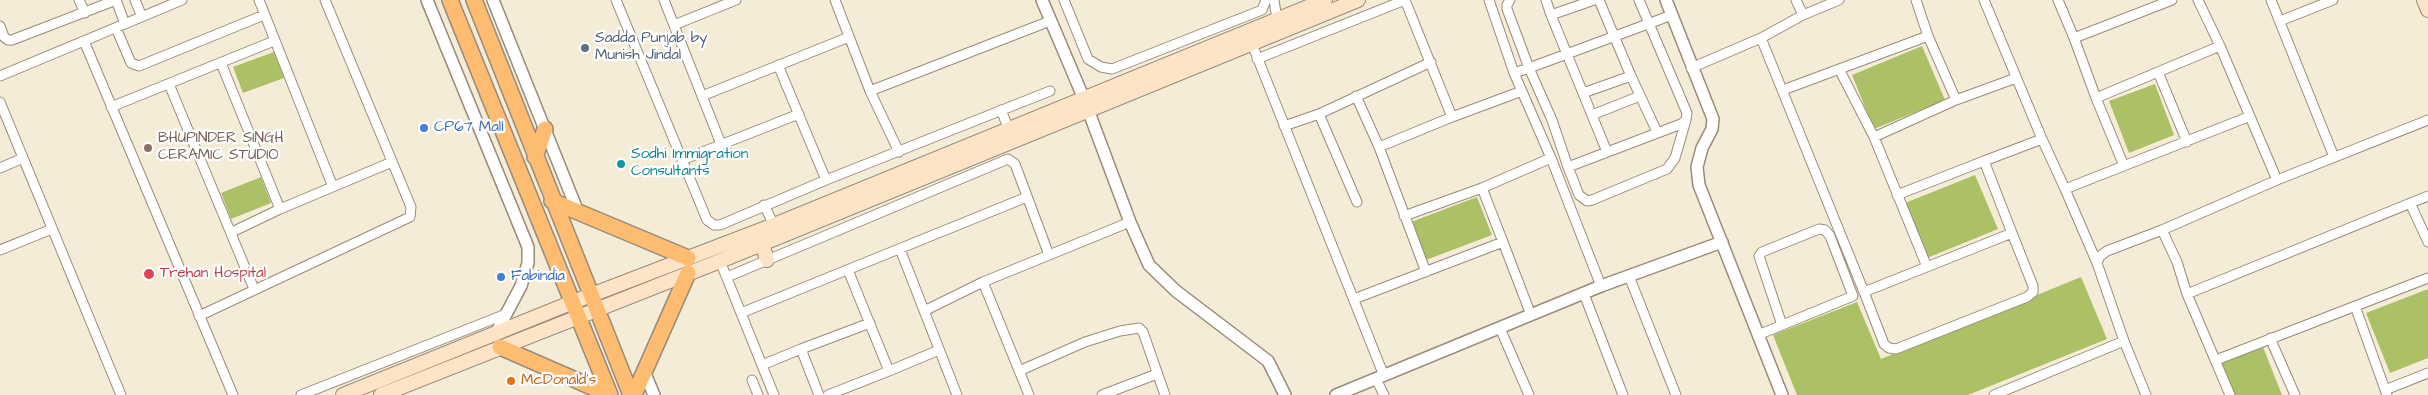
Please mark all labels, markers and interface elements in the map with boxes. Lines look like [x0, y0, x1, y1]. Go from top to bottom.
place label: Sadda Punjab by Munish Jindal [595, 30, 707, 65]
marker: Sadda Punjab by Munish Jindal [579, 42, 591, 54]
place label: CP67 Mall [434, 119, 504, 137]
marker: CP67 Mall [418, 122, 430, 134]
place label: BHUPINDER SINGH CERAMIC STUDIO [158, 130, 283, 165]
marker: BHUPINDER SINGH CERAMIC STUDIO [142, 142, 154, 154]
place label: Sodhi Immigration Consultants [631, 146, 748, 181]
marker: Sodhi Immigration Consultants [615, 158, 627, 170]
place label: Trehan Hospital [160, 265, 266, 283]
marker: Trehan Hospital [142, 267, 156, 281]
place label: Fabindia [511, 268, 565, 286]
marker: Fabindia [495, 271, 507, 283]
place label: McDonald's [521, 372, 596, 390]
marker: McDonald's [505, 375, 517, 387]

